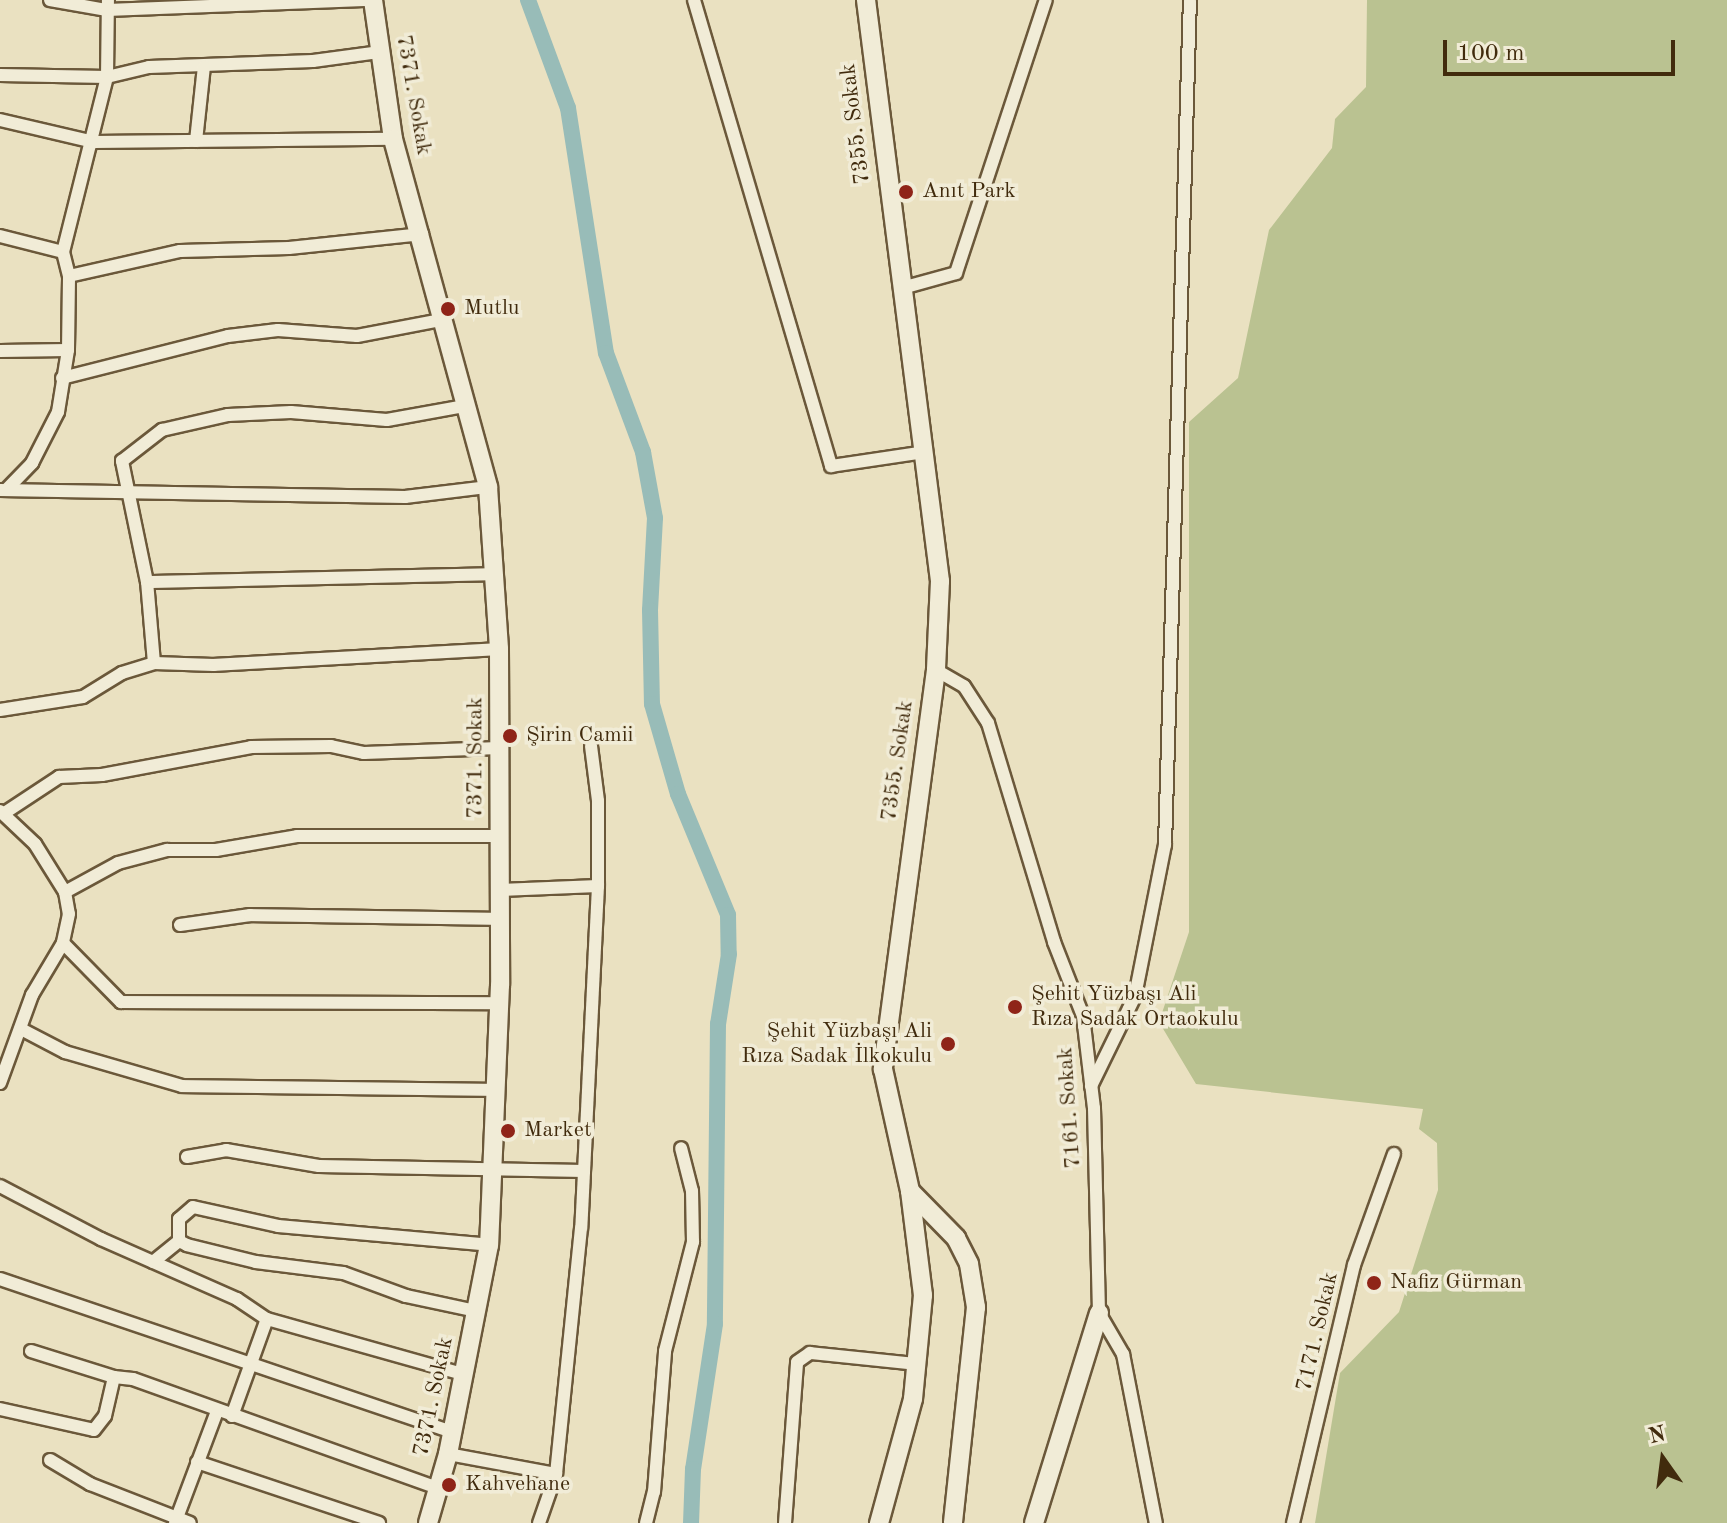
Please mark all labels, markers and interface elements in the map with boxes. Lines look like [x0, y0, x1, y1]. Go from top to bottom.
scale bar [1447, 24, 1679, 74]
street label: 7371. Sokak [389, 33, 437, 157]
text: 100 m [1457, 42, 1525, 66]
street label: 7355. Sokak [835, 62, 877, 186]
place label: Anıt Park [922, 179, 1016, 205]
marker: Anıt Park [897, 183, 915, 201]
place label: Mutlu [464, 296, 520, 322]
marker: Mutlu [439, 300, 457, 318]
street label: 7371. Sokak [463, 697, 489, 819]
street label: 7355. Sokak [876, 699, 920, 823]
place label: Şirin Camii [526, 723, 634, 749]
marker: Şirin Camii [501, 727, 519, 745]
place label: Şehit Yüzbaşı Ali Rıza Sadak Ortaokulu [1031, 981, 1239, 1032]
marker: Şehit Yüzbaşı Ali Rıza Sadak Ortaokulu [1006, 998, 1024, 1016]
place label: Şehit Yüzbaşı Ali Rıza Sadak İlkokulu [741, 1018, 932, 1070]
marker: Şehit Yüzbaşı Ali Rıza Sadak İlkokulu [939, 1035, 957, 1053]
street label: 7161. Sokak [1053, 1046, 1087, 1170]
place label: Market [524, 1118, 592, 1144]
marker: Market [499, 1122, 517, 1140]
street label: 7171. Sokak [1291, 1270, 1345, 1394]
place label: Nafiz Gürman [1390, 1270, 1522, 1296]
marker: Nafiz Gürman [1365, 1274, 1383, 1292]
street label: 7371. Sokak [408, 1335, 460, 1459]
north arrow [1623, 1419, 1703, 1499]
text: N [1646, 1423, 1668, 1448]
place label: Kahvehane [465, 1472, 570, 1498]
marker: Kahvehane [440, 1476, 458, 1494]

